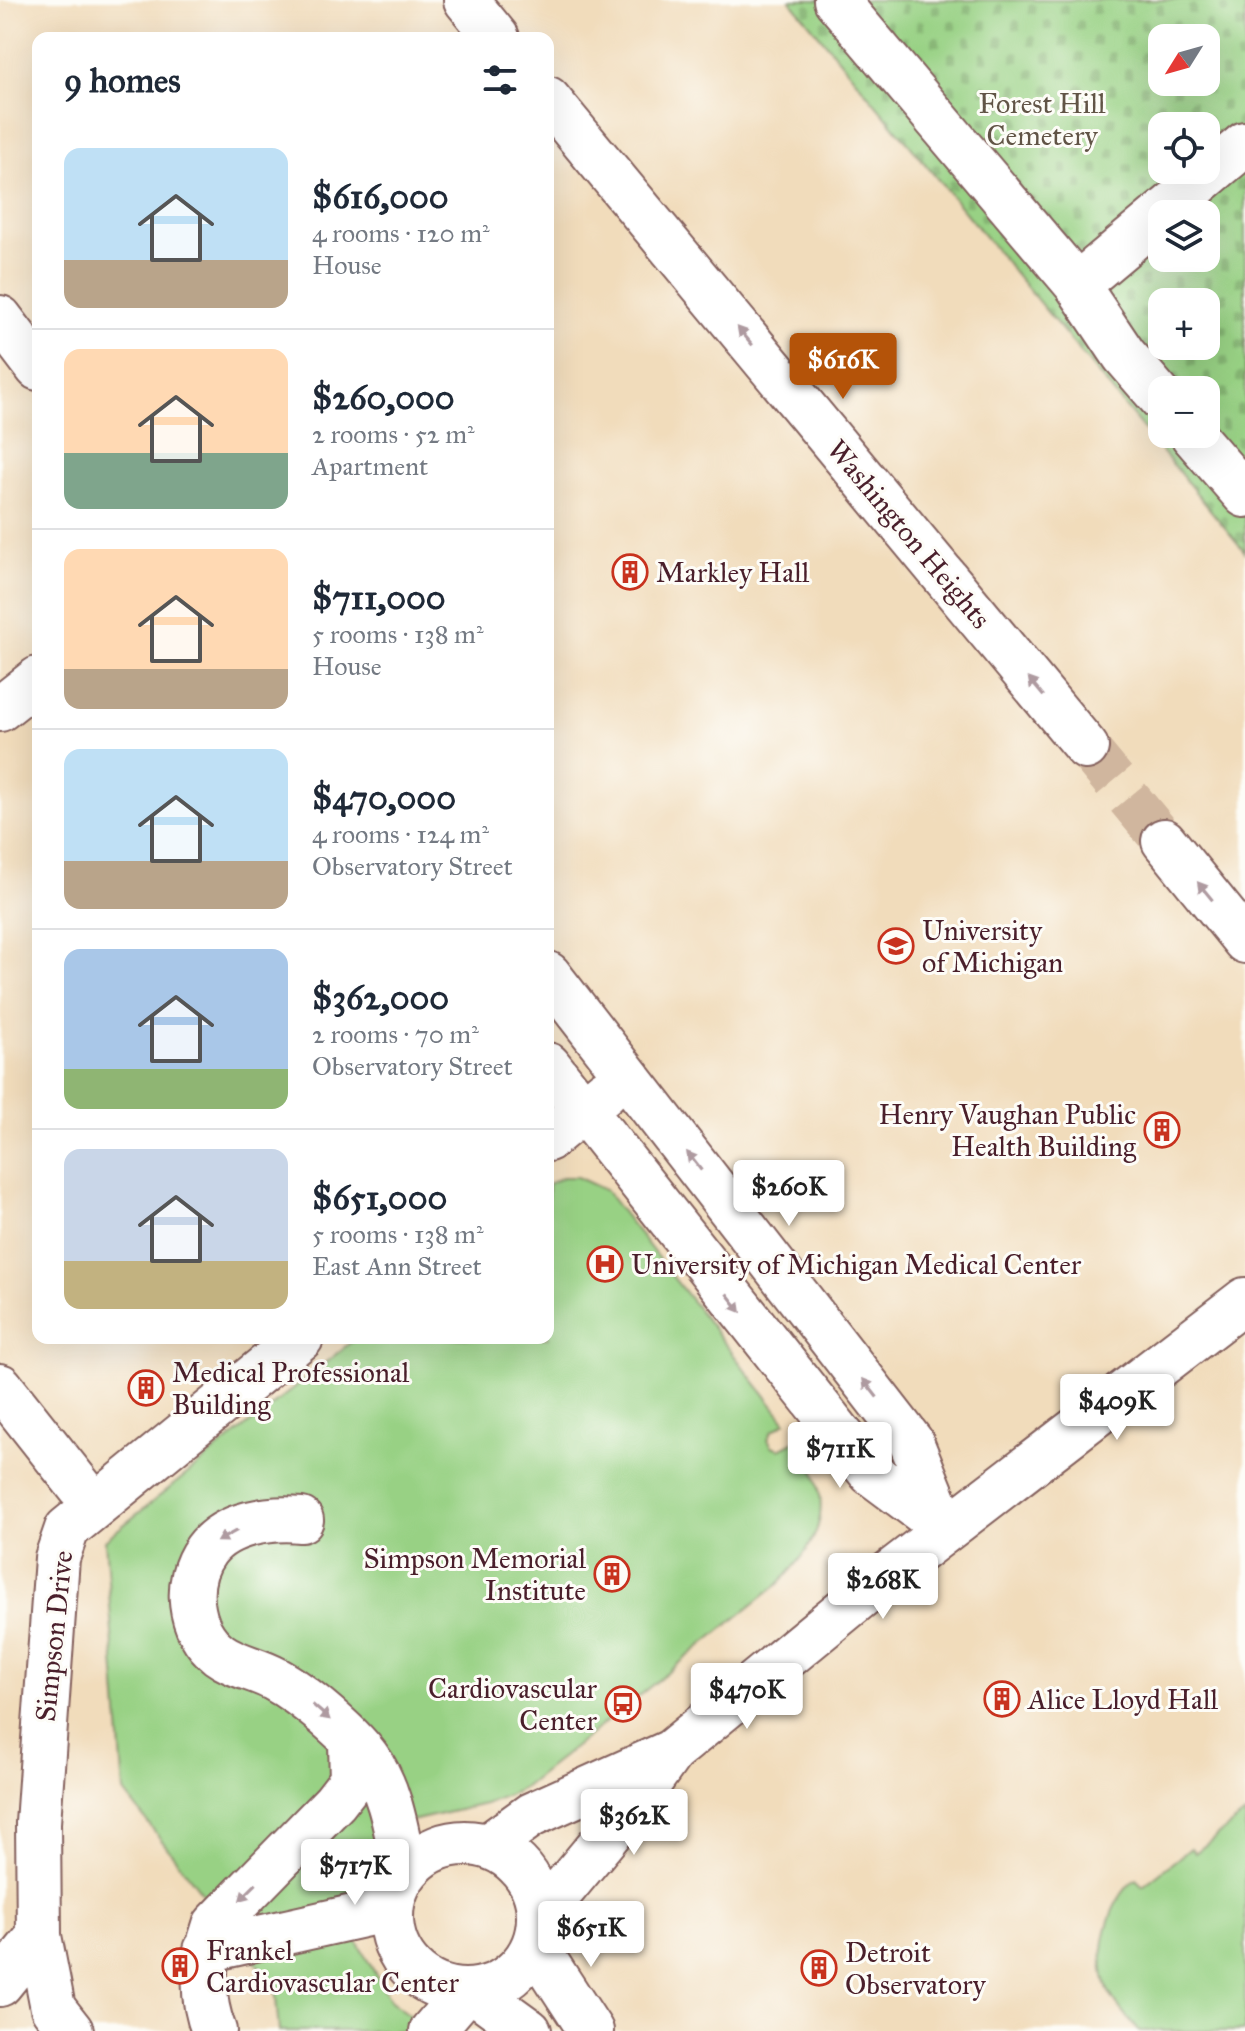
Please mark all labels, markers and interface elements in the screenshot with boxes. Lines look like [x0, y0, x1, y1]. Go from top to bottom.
north arrow [1148, 24, 1220, 96]
map controls [1148, 24, 1220, 448]
icon: filters [478, 58, 522, 102]
text: 9 homes [64, 60, 181, 101]
park label: Forest Hill Cemetery [978, 86, 1106, 153]
button: locate [1148, 112, 1220, 184]
text: $616,000 [312, 176, 449, 217]
icon: home [128, 180, 224, 276]
button: layers [1148, 200, 1220, 272]
text: 4 rooms · 120 m² [312, 217, 490, 249]
text: House [312, 249, 382, 281]
button: + [1148, 288, 1220, 360]
one-way arrow [737, 326, 753, 346]
pin: $616K [787, 333, 899, 401]
text: $616K [808, 343, 878, 375]
button: − [1148, 376, 1220, 448]
text: $260,000 [312, 377, 455, 418]
icon: home [128, 381, 224, 477]
text: 2 rooms · 52 m² [312, 418, 475, 450]
street label: Washington Heights [820, 432, 998, 636]
text: Apartment [312, 450, 428, 482]
building icon: Markley Hall [611, 553, 649, 591]
place label: Markley Hall [656, 555, 810, 590]
text: $711,000 [312, 577, 446, 618]
icon: home [128, 581, 224, 677]
text: 5 rooms · 138 m² [312, 618, 484, 650]
text: House [312, 650, 382, 682]
one-way arrow [1028, 677, 1045, 697]
text: $470,000 [312, 777, 456, 818]
icon: home [128, 781, 224, 877]
text: 4 rooms · 124 m² [312, 818, 489, 850]
text: Observatory Street [312, 850, 513, 882]
one-way arrow [1197, 881, 1213, 901]
place label: University of Michigan [922, 913, 1063, 980]
school or university icon: University of Michigan [877, 927, 915, 965]
text: $362,000 [312, 977, 449, 1018]
icon: home [128, 981, 224, 1077]
text: 2 rooms · 70 m² [312, 1018, 479, 1050]
text: Observatory Street [312, 1050, 513, 1082]
place label: Henry Vaughan Public Health Building [879, 1097, 1137, 1164]
building icon: Henry Vaughan Public Health Building [1143, 1111, 1181, 1149]
one-way arrow [686, 1151, 702, 1171]
pin: $260K [733, 1160, 845, 1228]
text: $260K [751, 1170, 827, 1202]
text: $651,000 [312, 1177, 447, 1218]
icon: home [128, 1181, 224, 1277]
text: 5 rooms · 138 m² [312, 1218, 484, 1250]
hospital icon: University of Michigan Medical Center [586, 1245, 624, 1283]
place label: University of Michigan Medical Center [631, 1247, 1082, 1282]
text: East Ann Street [312, 1250, 482, 1282]
one-way arrow [725, 1293, 742, 1313]
place label: Medical Professional Building [172, 1355, 410, 1422]
building icon: Medical Professional Building [127, 1369, 165, 1407]
pin: $409K [1061, 1374, 1173, 1442]
one-way arrow [862, 1378, 879, 1398]
text: $409K [1078, 1384, 1156, 1416]
pin: $711K [784, 1422, 896, 1490]
text: $711K [806, 1432, 874, 1464]
one-way arrow [216, 1528, 238, 1542]
place label: Simpson Memorial Institute [363, 1541, 586, 1608]
street label: Simpson Drive [28, 1549, 80, 1723]
pin: $268K [827, 1553, 939, 1621]
building icon: Simpson Memorial Institute [593, 1555, 631, 1593]
text: $268K [846, 1563, 920, 1595]
pin: $470K [691, 1663, 803, 1731]
place label: Cardiovascular Center [428, 1671, 597, 1738]
text: $470K [709, 1673, 785, 1705]
building icon: Alice Lloyd Hall [983, 1680, 1021, 1718]
place label: Alice Lloyd Hall [1027, 1682, 1218, 1717]
bus stop icon: Cardiovascular Center [604, 1685, 642, 1723]
one-way arrow [311, 1703, 331, 1720]
pin: $362K [578, 1789, 690, 1857]
text: $362K [599, 1799, 669, 1831]
pin: $717K [299, 1839, 411, 1907]
text: $717K [319, 1849, 391, 1881]
one-way arrow [239, 1882, 258, 1901]
pin: $651K [535, 1901, 647, 1969]
text: $651K [556, 1911, 626, 1943]
place label: Frankel Cardiovascular Center [206, 1933, 459, 2000]
place label: Detroit Observatory [845, 1935, 986, 2002]
building icon: Frankel Cardiovascular Center [161, 1947, 199, 1985]
building icon: Detroit Observatory [800, 1949, 838, 1987]

